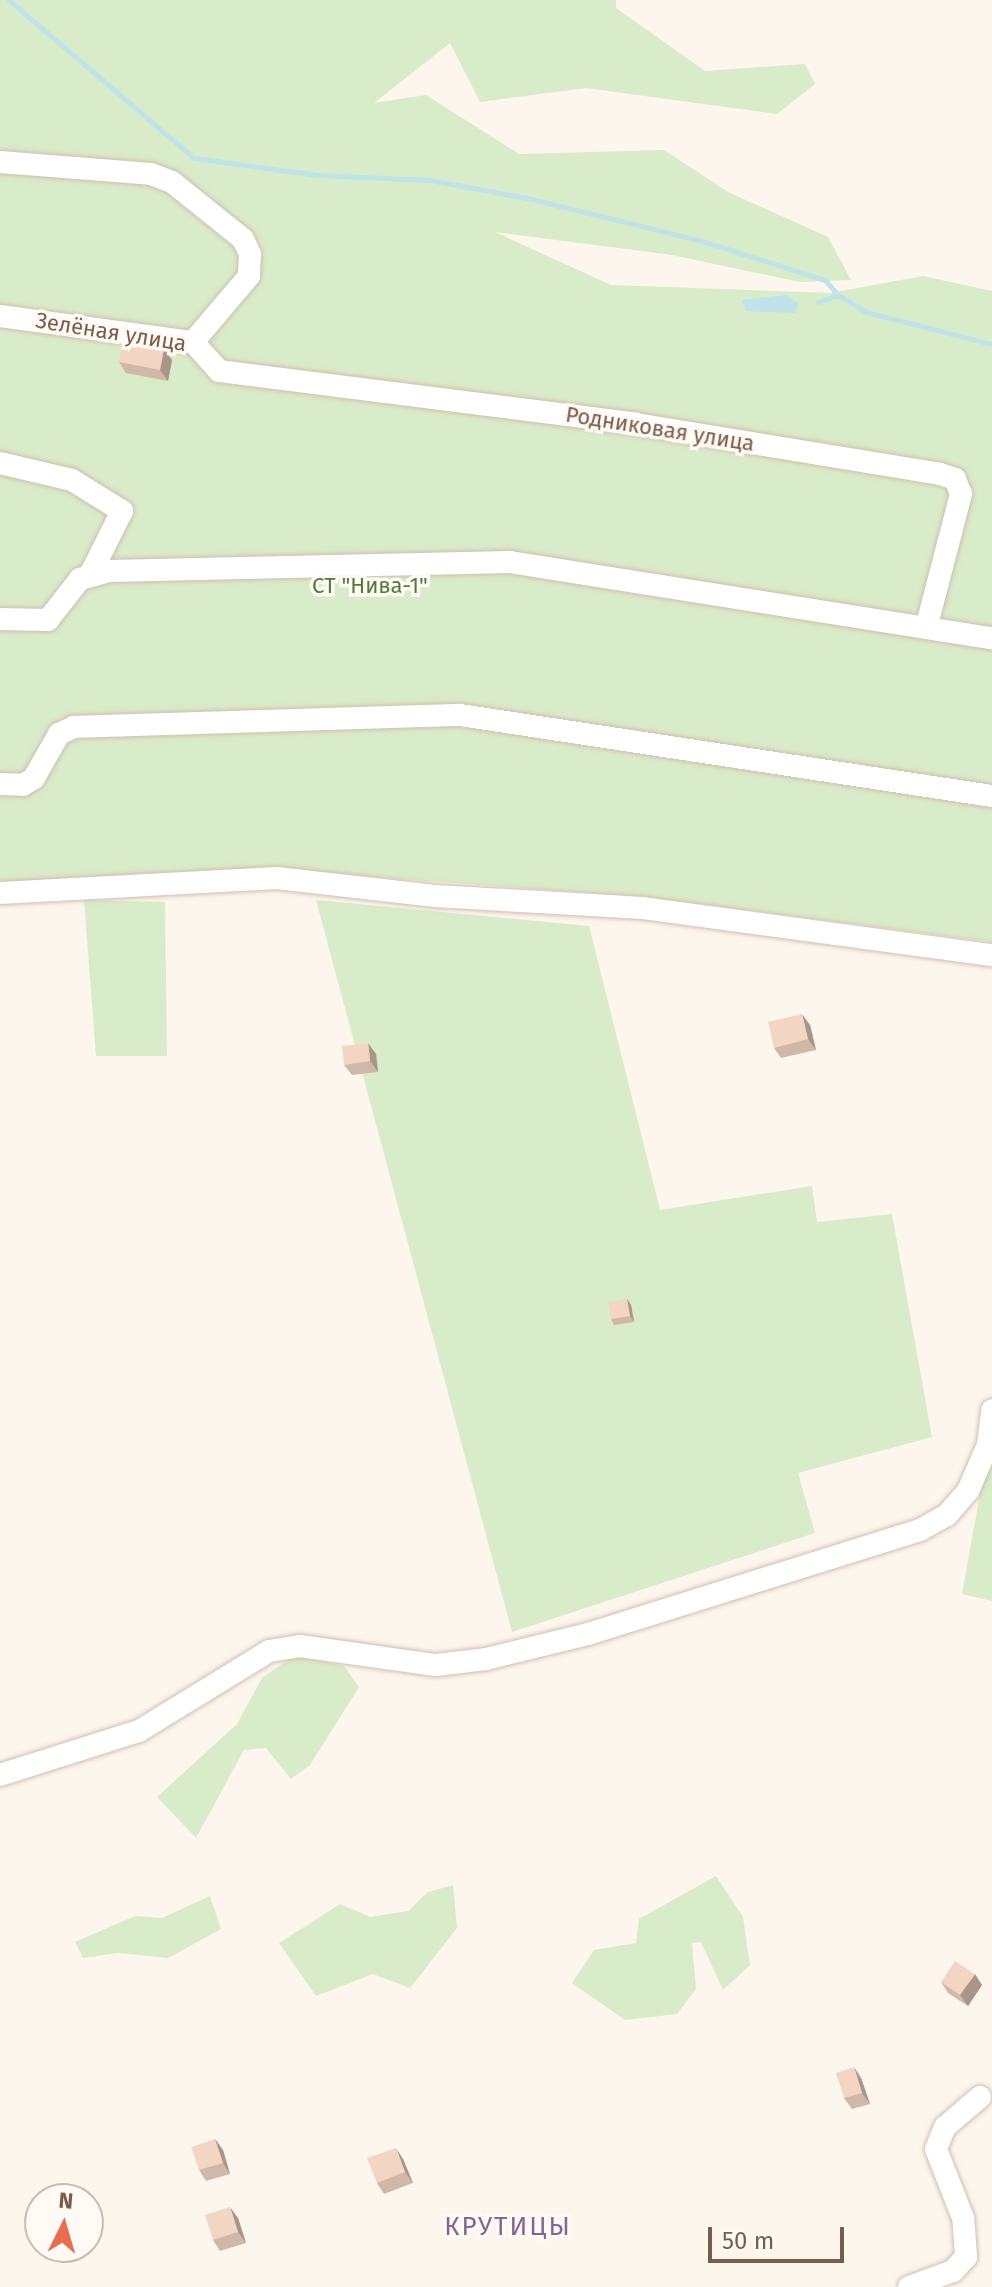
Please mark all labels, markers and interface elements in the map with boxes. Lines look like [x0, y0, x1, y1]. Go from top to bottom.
street label: Зелёная улица [34, 307, 188, 357]
street label: Родниковая улица [564, 401, 756, 457]
park label: СТ "Нива-1" [312, 573, 428, 599]
north arrow [24, 2183, 104, 2263]
text: N [58, 2187, 74, 2215]
district label: КРУТИЦЫ [444, 2211, 572, 2243]
scale bar [712, 2211, 848, 2261]
text: 50 m [722, 2227, 774, 2255]

